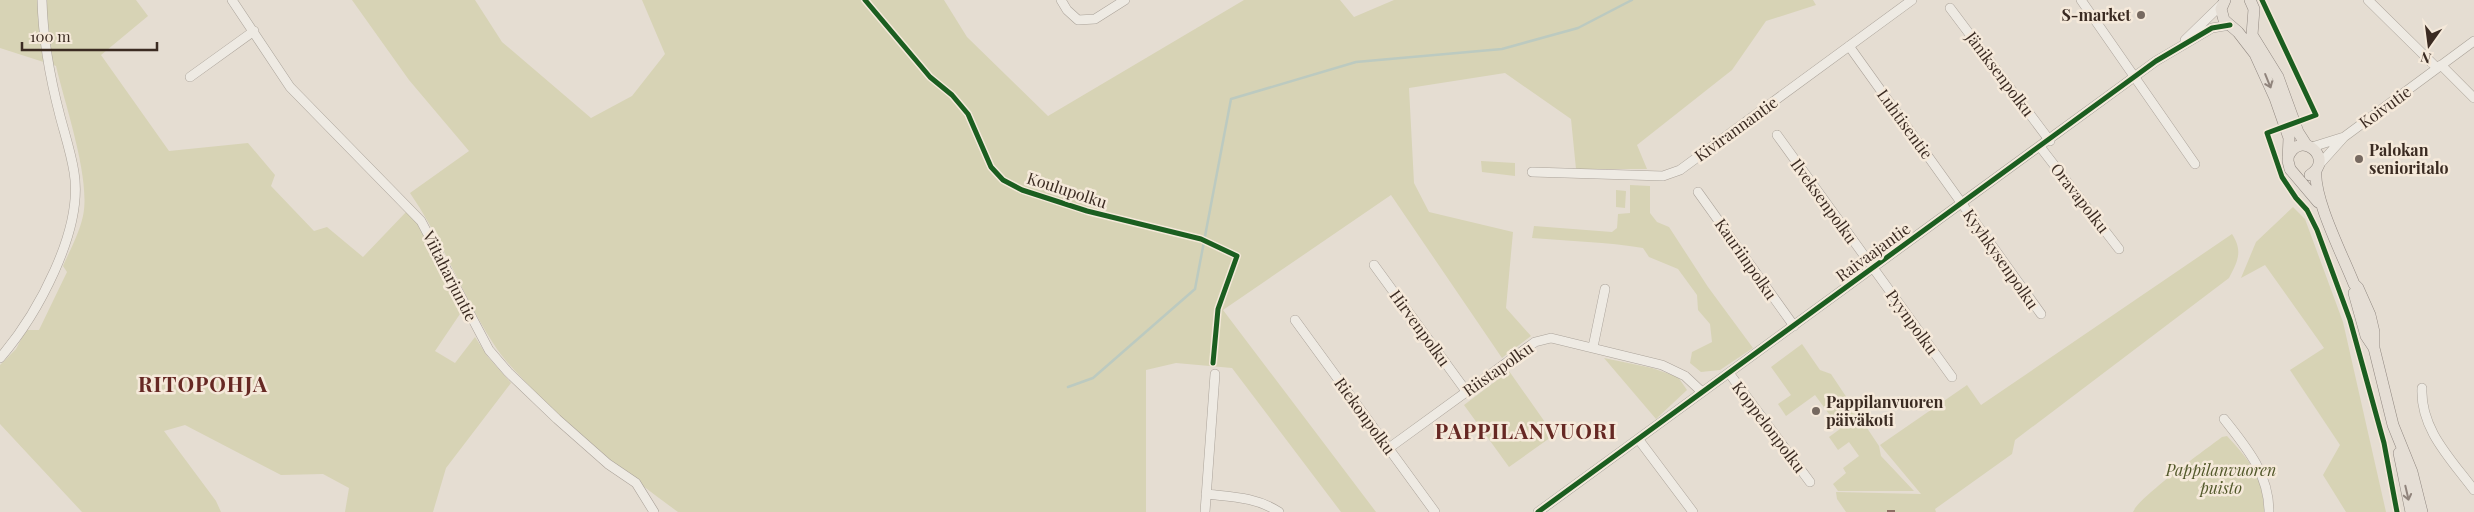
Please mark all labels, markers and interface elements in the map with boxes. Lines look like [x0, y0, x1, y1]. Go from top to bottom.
place label: S-market [2062, 4, 2131, 25]
marker: S-market [2135, 9, 2147, 21]
scale bar [22, 20, 158, 52]
north arrow [2404, 20, 2454, 70]
text: 100 m [30, 26, 71, 46]
street label: Jäniksenpolku [1961, 26, 2039, 120]
text: N [2419, 48, 2433, 69]
one-way arrow [2264, 73, 2273, 88]
street label: Koivutie [2354, 81, 2415, 133]
street label: Luhtisentie [1873, 84, 1938, 163]
street label: Kivirannantie [1690, 91, 1781, 166]
place label: Palokan senioritalo [2369, 139, 2449, 178]
marker: Palokan senioritalo [2353, 153, 2365, 165]
street label: Ilveksenpolku [1787, 154, 1862, 247]
street label: Oravapolku [2047, 158, 2114, 237]
street label: Koulupolku [1024, 167, 1110, 212]
street label: Kyyhkysenpolku [1959, 204, 2044, 313]
street label: Kauriinpolku [1711, 214, 1782, 303]
street label: Raivaajantie [1831, 218, 1914, 286]
street label: Viitaharjuntie [418, 226, 482, 325]
street label: Hirvenpolku [1386, 285, 1455, 370]
street label: Pyynpolku [1882, 285, 1943, 358]
street label: Riistapolku [1458, 337, 1537, 400]
district label: RITOPOHJA [138, 369, 268, 397]
street label: Riekonpolku [1330, 373, 1400, 458]
street label: Koppelonpolku [1728, 377, 1811, 477]
place label: Pappilanvuoren päiväkoti [1826, 391, 1944, 430]
marker: Pappilanvuoren päiväkoti [1810, 405, 1822, 417]
district label: PAPPILANVUORI [1435, 416, 1617, 444]
park label: Pappilanvuoren puisto [2165, 459, 2276, 498]
one-way arrow [2403, 484, 2412, 500]

